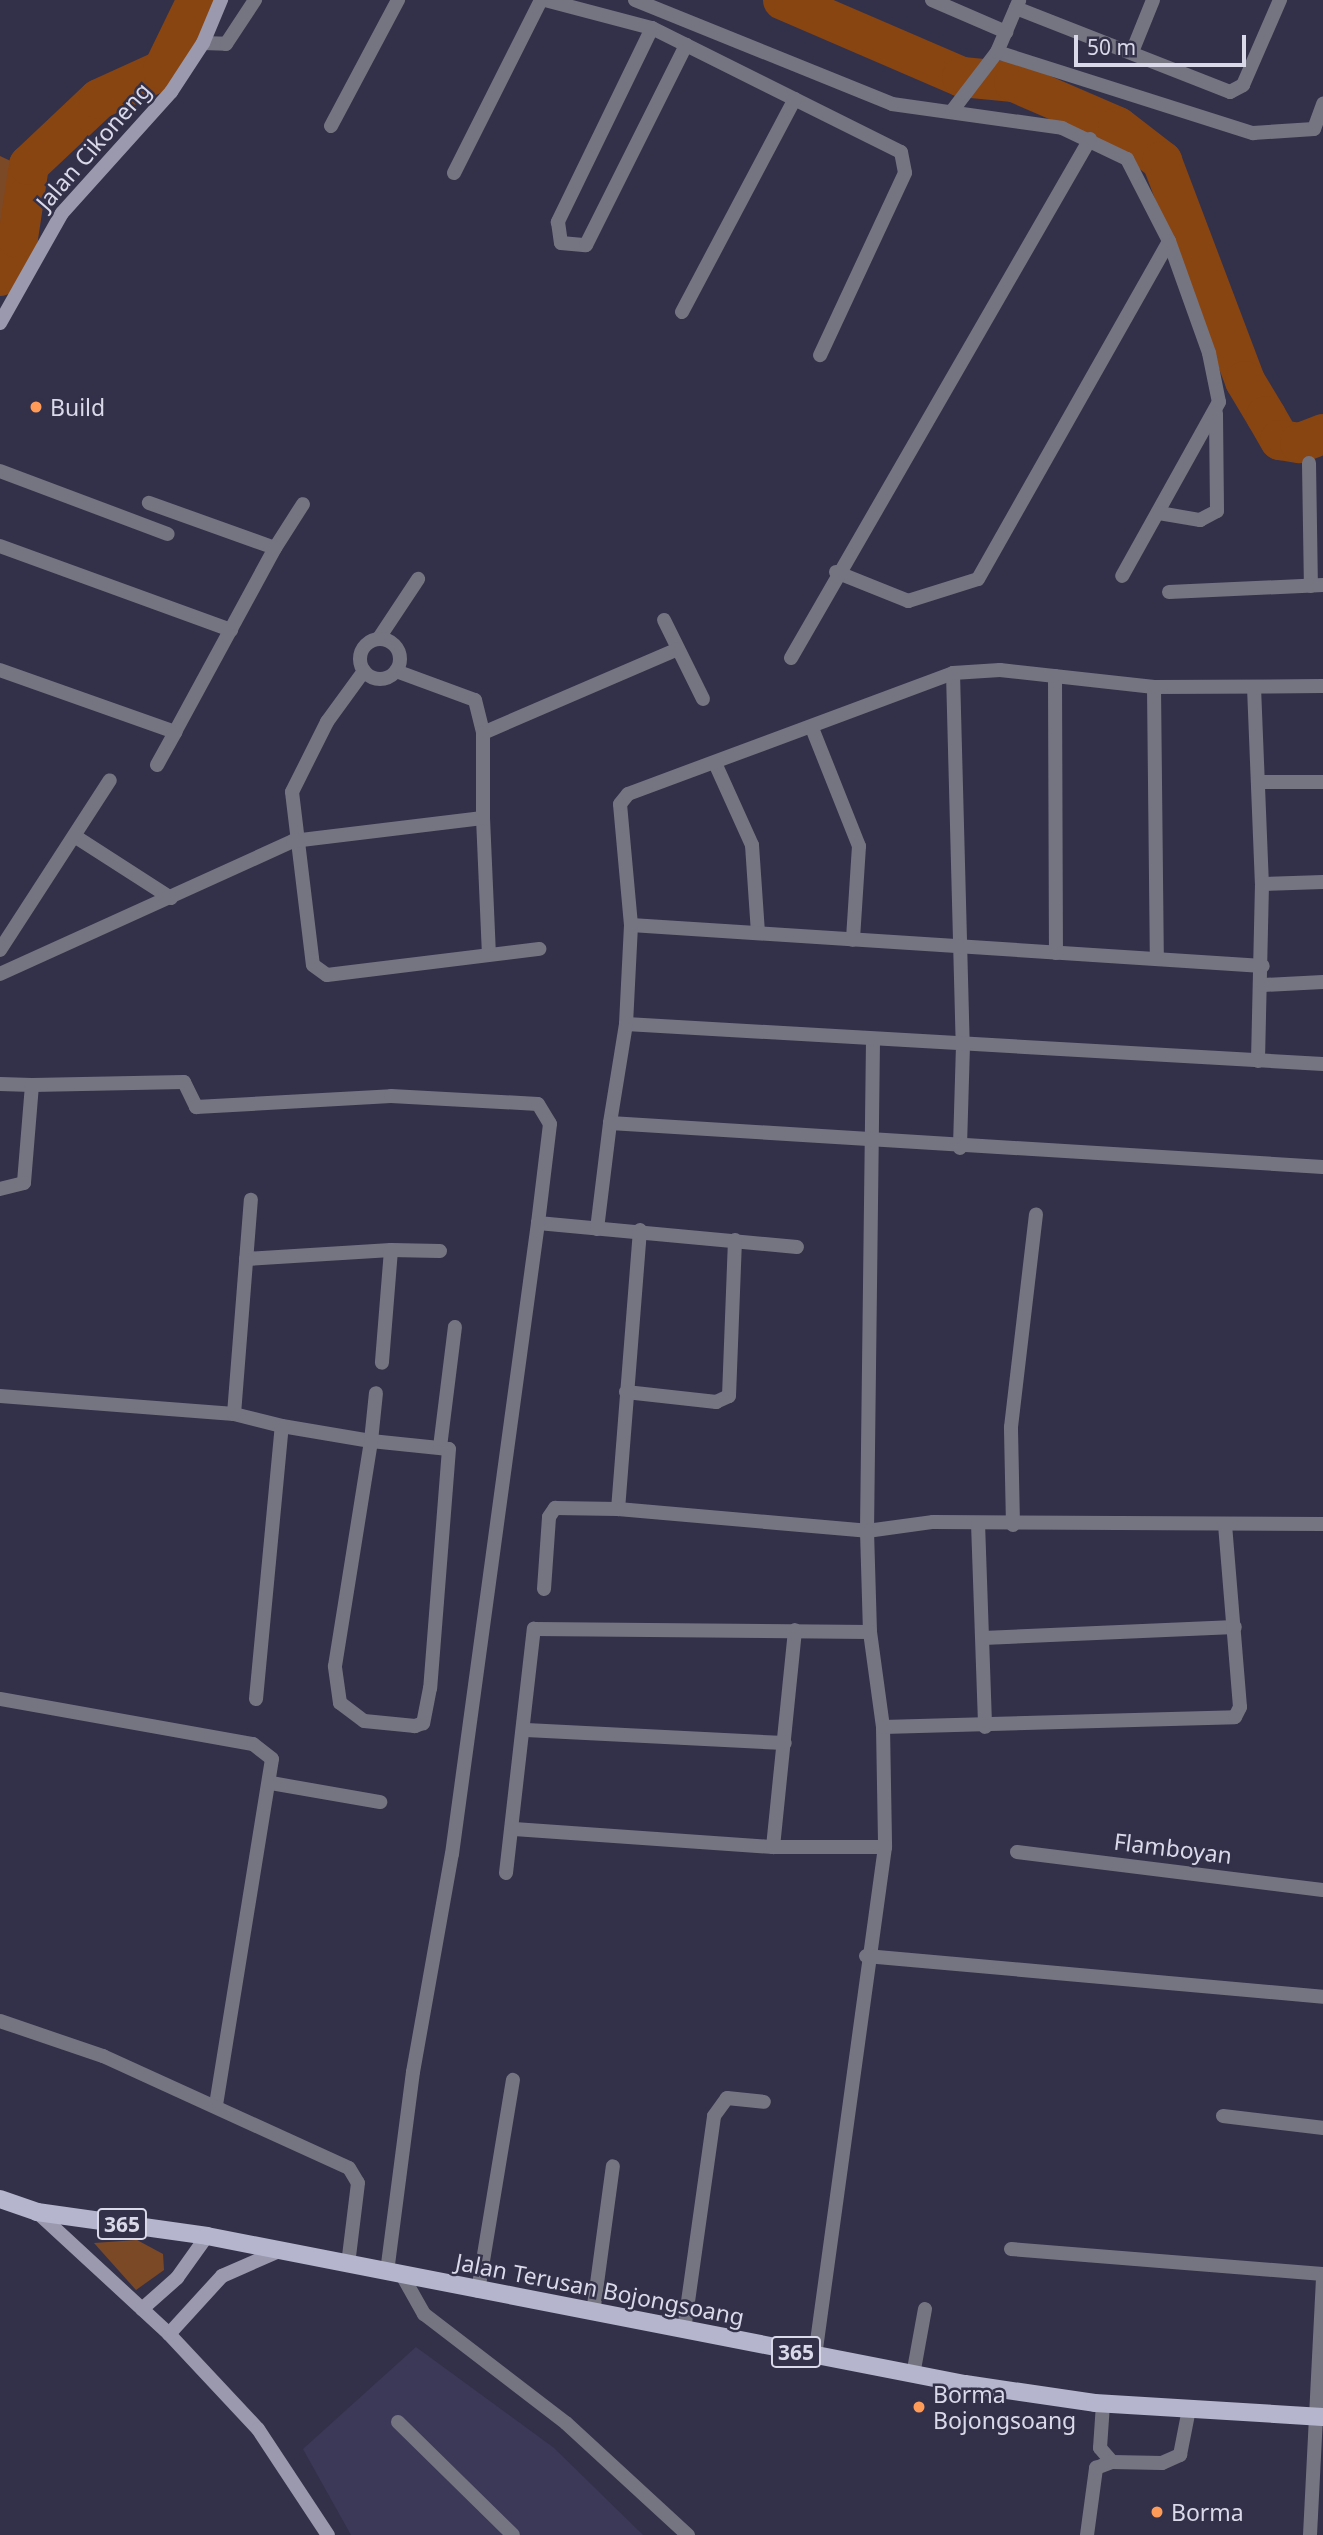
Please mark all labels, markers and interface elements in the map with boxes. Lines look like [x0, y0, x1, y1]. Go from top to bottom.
scale bar [1078, 21, 1250, 65]
text: 50 m [1087, 33, 1136, 61]
street label: Jalan Cikoneng [30, 76, 156, 216]
place label: Build [50, 393, 105, 421]
marker: Build [28, 399, 44, 415]
street label: Flamboyan [1112, 1827, 1234, 1869]
road number: 365 [96, 2206, 148, 2242]
street label: Jalan Terusan Bojongsoang [453, 2247, 747, 2331]
road number: 365 [770, 2334, 822, 2370]
place label: Borma Bojongsoang [933, 2380, 1076, 2434]
marker: Borma Bojongsoang [911, 2399, 927, 2415]
place label: Borma [1171, 2498, 1244, 2526]
marker: Borma [1149, 2504, 1165, 2520]

